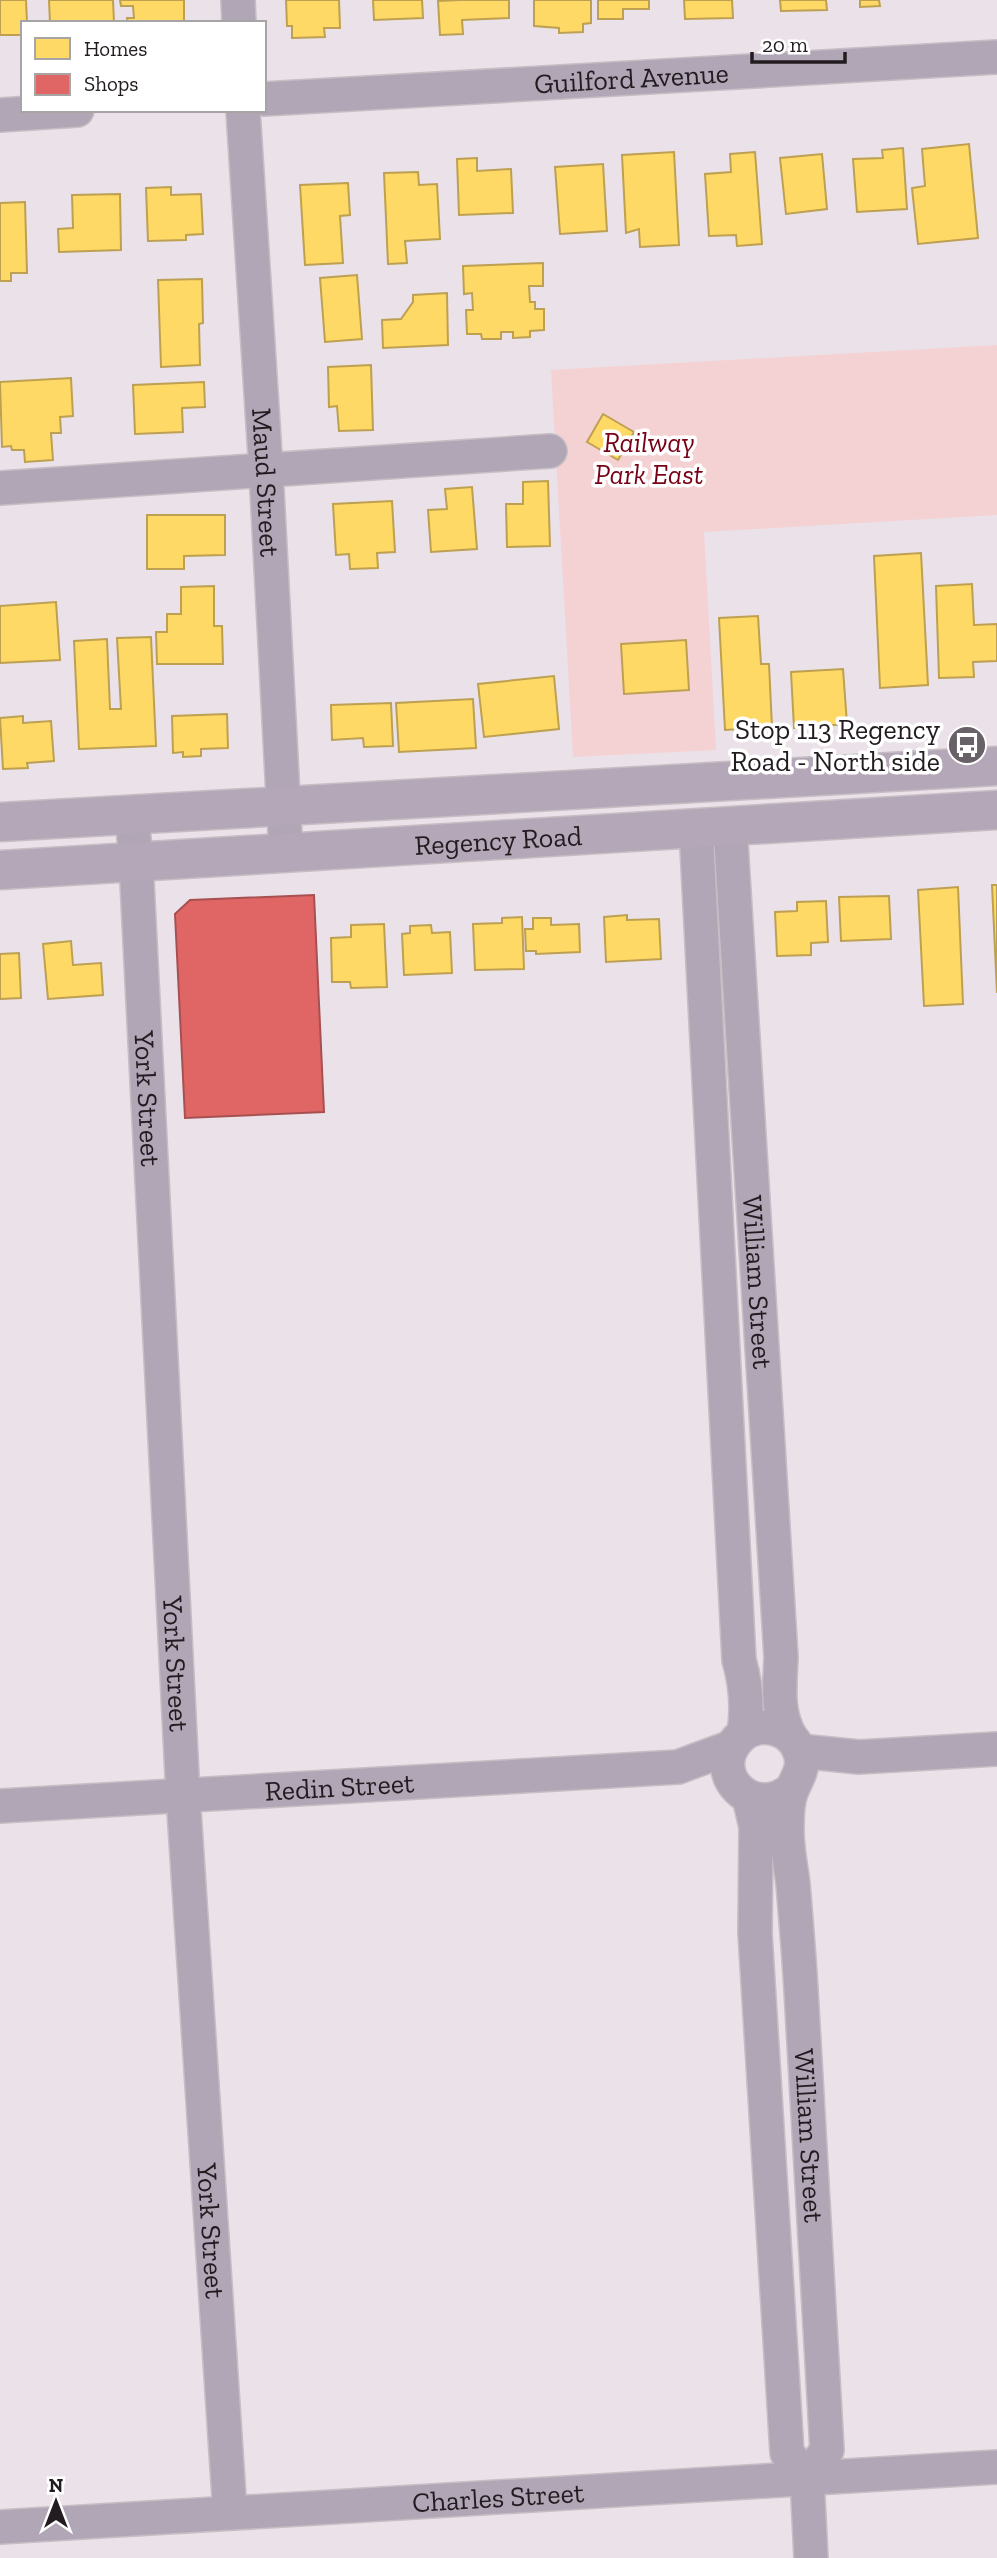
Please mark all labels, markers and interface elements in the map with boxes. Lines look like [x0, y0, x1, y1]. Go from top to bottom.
legend [21, 21, 266, 112]
scale bar [752, 21, 845, 65]
text: 20 m [762, 32, 808, 57]
text: Homes [84, 36, 147, 61]
street label: Guilford Avenue [533, 56, 730, 100]
text: Shops [84, 71, 138, 96]
street label: Maud Street [246, 407, 287, 558]
park label: Railway Park East [595, 426, 704, 491]
place label: Stop 113 Regency Road - North side [730, 713, 941, 778]
bus stop icon: Stop 113 Regency Road - North side [946, 724, 988, 766]
street label: Regency Road [413, 819, 583, 862]
street label: York Street [128, 1029, 168, 1168]
street label: William Street [736, 1194, 780, 1371]
street label: York Street [156, 1594, 196, 1733]
street label: Redin Street [264, 1766, 416, 1807]
street label: William Street [788, 2048, 831, 2224]
street label: York Street [191, 2161, 232, 2300]
north arrow [21, 2467, 91, 2537]
text: N [49, 2474, 63, 2497]
street label: Charles Street [411, 2475, 586, 2519]

